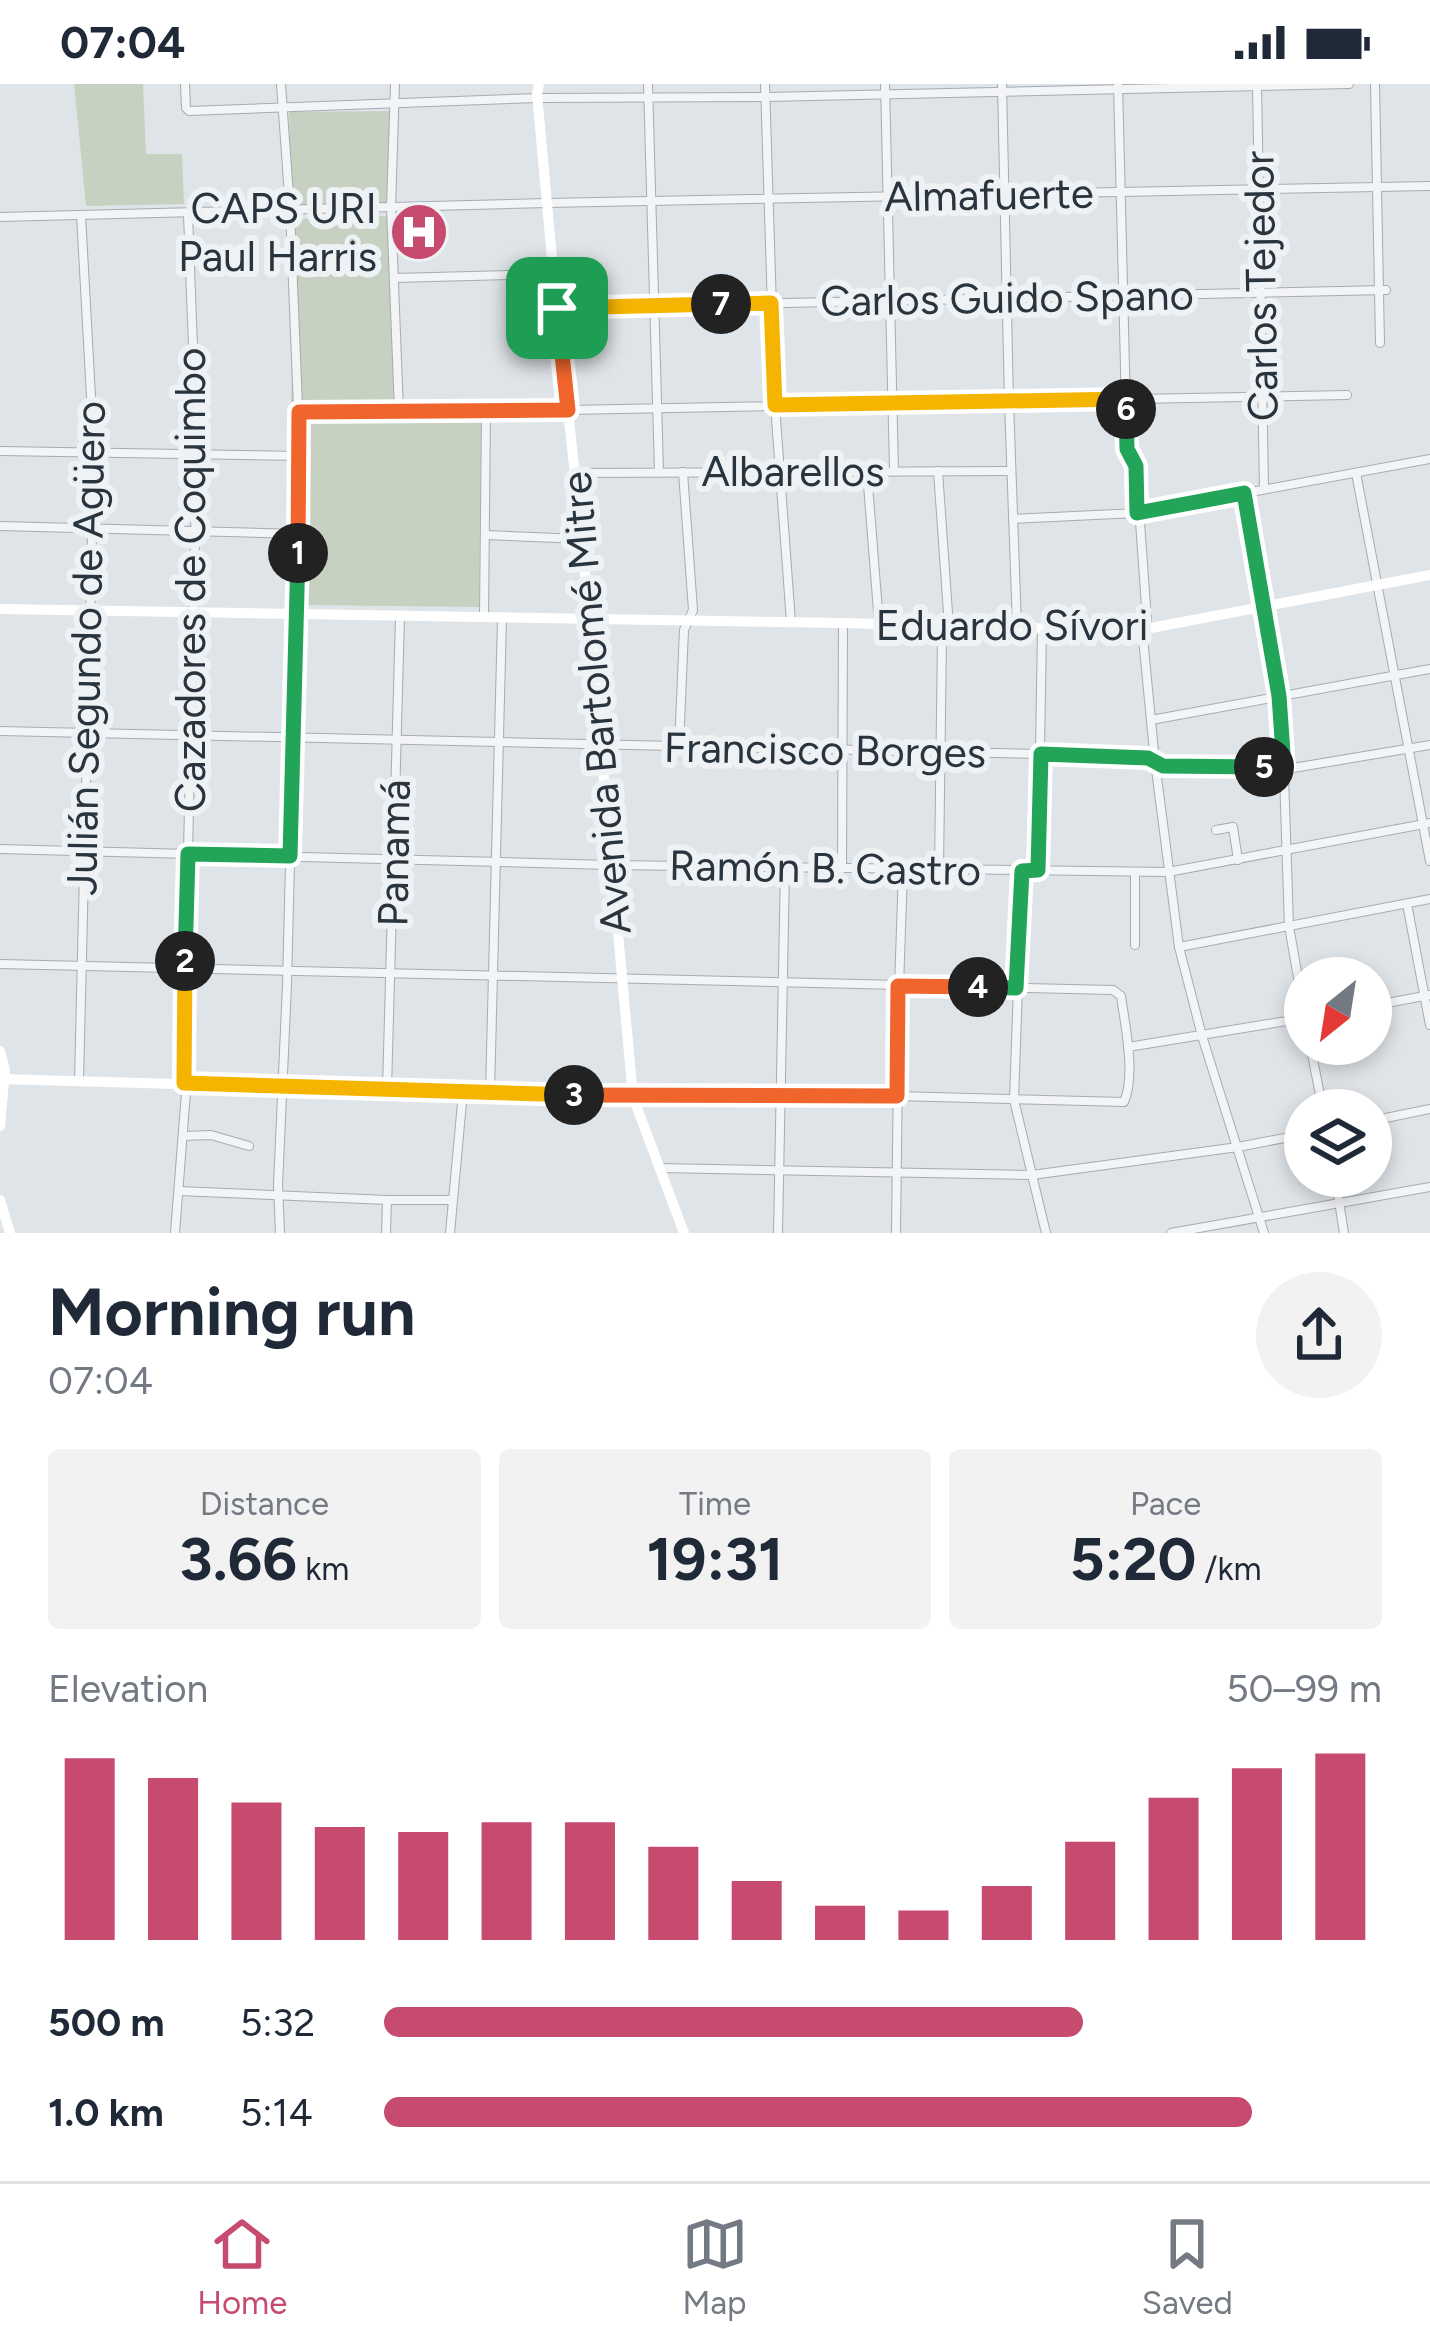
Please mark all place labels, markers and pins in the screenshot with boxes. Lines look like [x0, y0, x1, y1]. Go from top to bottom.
place label: CAPS URI Paul Harris [178, 183, 377, 282]
hospital icon: CAPS URI Paul Harris [388, 201, 450, 263]
pin [506, 257, 608, 359]
pin: 7 [691, 274, 751, 334]
pin: 6 [1096, 379, 1156, 439]
pin: 1 [268, 523, 328, 583]
pin: 5 [1234, 737, 1294, 797]
pin: 2 [155, 931, 215, 991]
pin: 4 [948, 957, 1008, 1017]
pin: 3 [544, 1065, 604, 1125]

